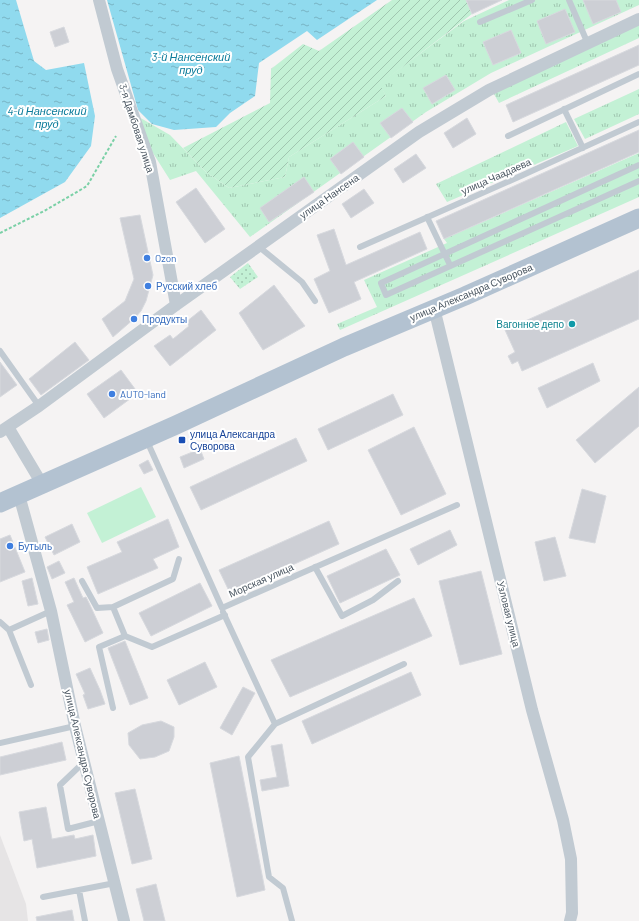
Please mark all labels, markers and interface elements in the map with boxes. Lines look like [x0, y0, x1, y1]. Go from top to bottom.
water label: 3-й Нансенский пруд [152, 50, 230, 76]
street label: 3-я Дамбовая улица [117, 82, 157, 174]
water label: 4-й Нансенский пруд [7, 104, 87, 130]
street label: улица Чаадаева [459, 155, 533, 197]
street label: улица Нансена [297, 171, 361, 221]
place label: Ozon [155, 252, 177, 264]
marker: Ozon [142, 253, 152, 263]
street label: улица Александра Суворова [408, 261, 534, 323]
place label: Русский хлеб [156, 280, 217, 292]
marker: Русский хлеб [143, 281, 153, 291]
place label: Продукты [142, 313, 187, 325]
marker: Продукты [129, 314, 139, 324]
place label: Вагонное депо [496, 318, 564, 330]
marker: Вагонное депо [567, 319, 577, 329]
place label: AUTO-land [120, 388, 166, 400]
marker: AUTO-land [107, 389, 117, 399]
place label: улица Александра Суворова [190, 428, 276, 452]
marker: улица Александра Суворова [177, 435, 187, 445]
place label: Бутыль [18, 540, 52, 552]
marker: Бутыль [5, 541, 15, 551]
street label: Морская улица [227, 560, 296, 600]
street label: Узловая улица [495, 580, 523, 649]
street label: улица Александра Суворова [62, 688, 104, 820]

